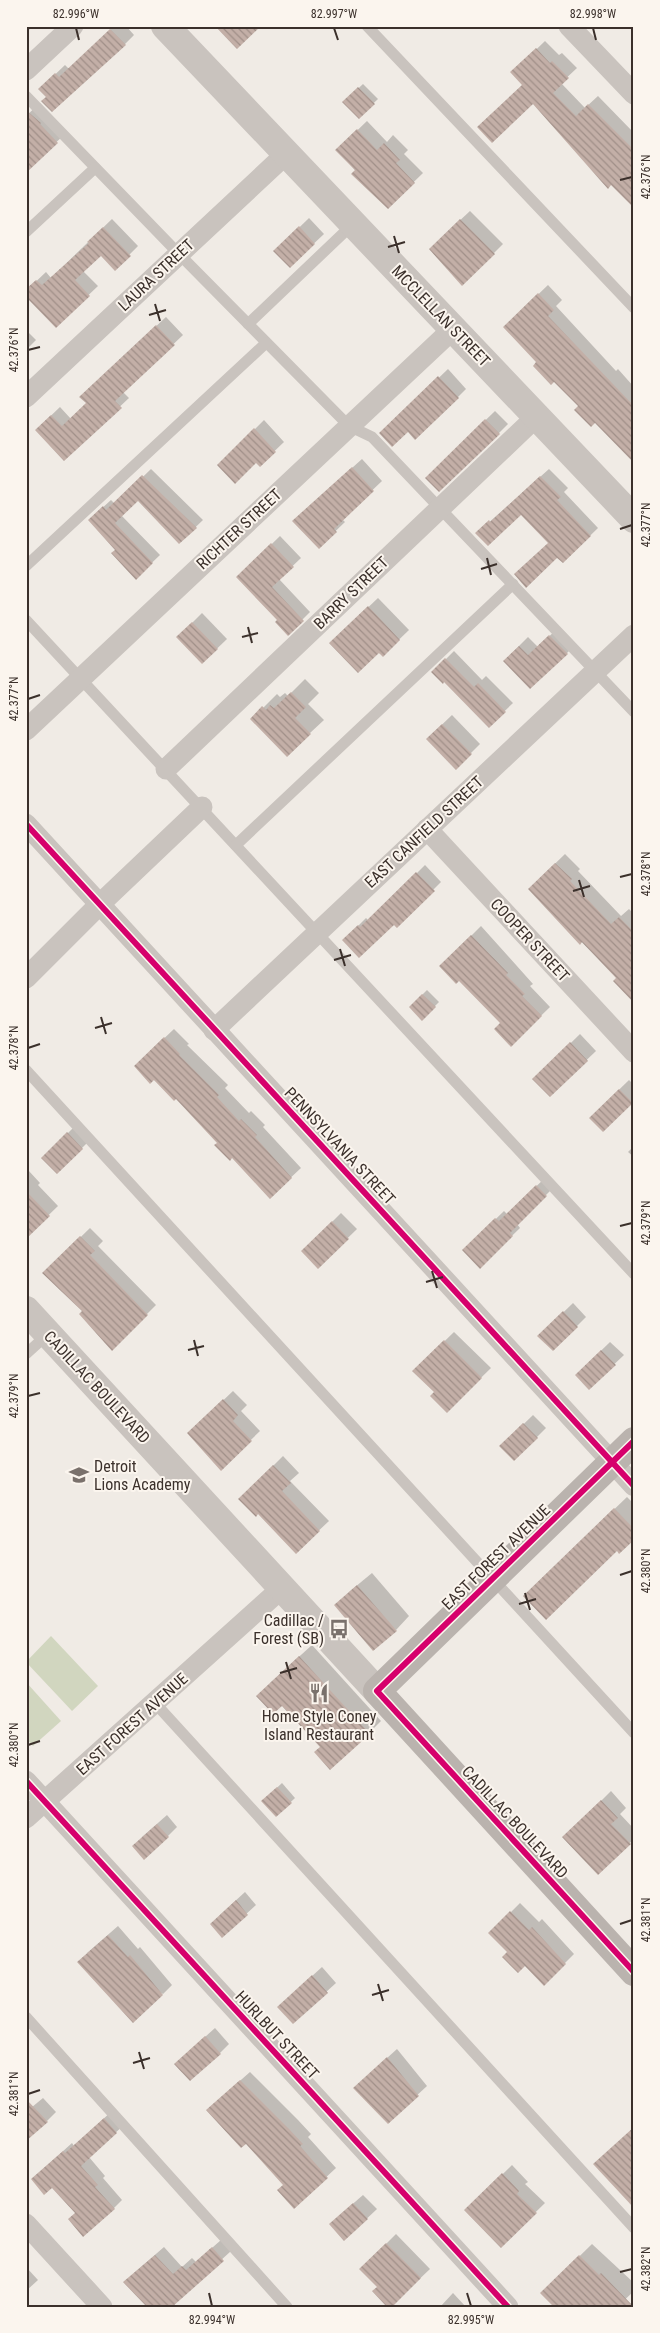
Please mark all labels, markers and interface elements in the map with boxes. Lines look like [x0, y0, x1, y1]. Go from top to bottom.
text: 82.996°W [53, 7, 99, 21]
text: 82.997°W [311, 7, 357, 21]
text: 82.998°W [570, 7, 616, 21]
text: 42.376°N [639, 155, 653, 199]
street label: LAURA STREET [114, 235, 198, 315]
street label: MCCLELLAN STREET [388, 261, 494, 371]
text: 42.376°N [7, 328, 21, 372]
street label: RICHTER STREET [193, 485, 285, 573]
text: 42.377°N [639, 503, 653, 547]
street label: BARRY STREET [310, 553, 392, 633]
text: 42.377°N [7, 677, 21, 721]
street label: EAST CANFIELD STREET [361, 772, 487, 892]
text: 42.378°N [639, 852, 653, 896]
street label: COOPER STREET [487, 894, 573, 986]
text: 42.378°N [7, 1026, 21, 1070]
street label: PENNSYLVANIA STREET [281, 1083, 399, 1209]
text: 42.379°N [639, 1201, 653, 1245]
street label: CADILLAC BOULEVARD [40, 1327, 154, 1447]
text: 42.379°N [7, 1374, 21, 1418]
place label: Detroit Lions Academy [94, 1457, 191, 1494]
school or university icon: Detroit Lions Academy [68, 1464, 90, 1486]
street label: EAST FOREST AVENUE [438, 1500, 554, 1614]
text: 42.380°N [639, 1549, 653, 1593]
place label: Cadillac / Forest (SB) [253, 1611, 324, 1648]
bus stop icon: Cadillac / Forest (SB) [328, 1618, 350, 1640]
street label: EAST FOREST AVENUE [72, 1669, 192, 1779]
restaurant icon: Home Style Coney Island Restaurant [308, 1682, 330, 1704]
place label: Home Style Coney Island Restaurant [262, 1707, 377, 1744]
text: 42.380°N [7, 1723, 21, 1767]
street label: CADILLAC BOULEVARD [458, 1762, 572, 1882]
text: 42.381°N [639, 1898, 653, 1942]
street label: HURLBUT STREET [231, 1987, 323, 2083]
text: 42.381°N [7, 2072, 21, 2116]
text: 42.382°N [639, 2247, 653, 2291]
text: 82.994°W [189, 2313, 235, 2327]
text: 82.995°W [448, 2313, 494, 2327]

